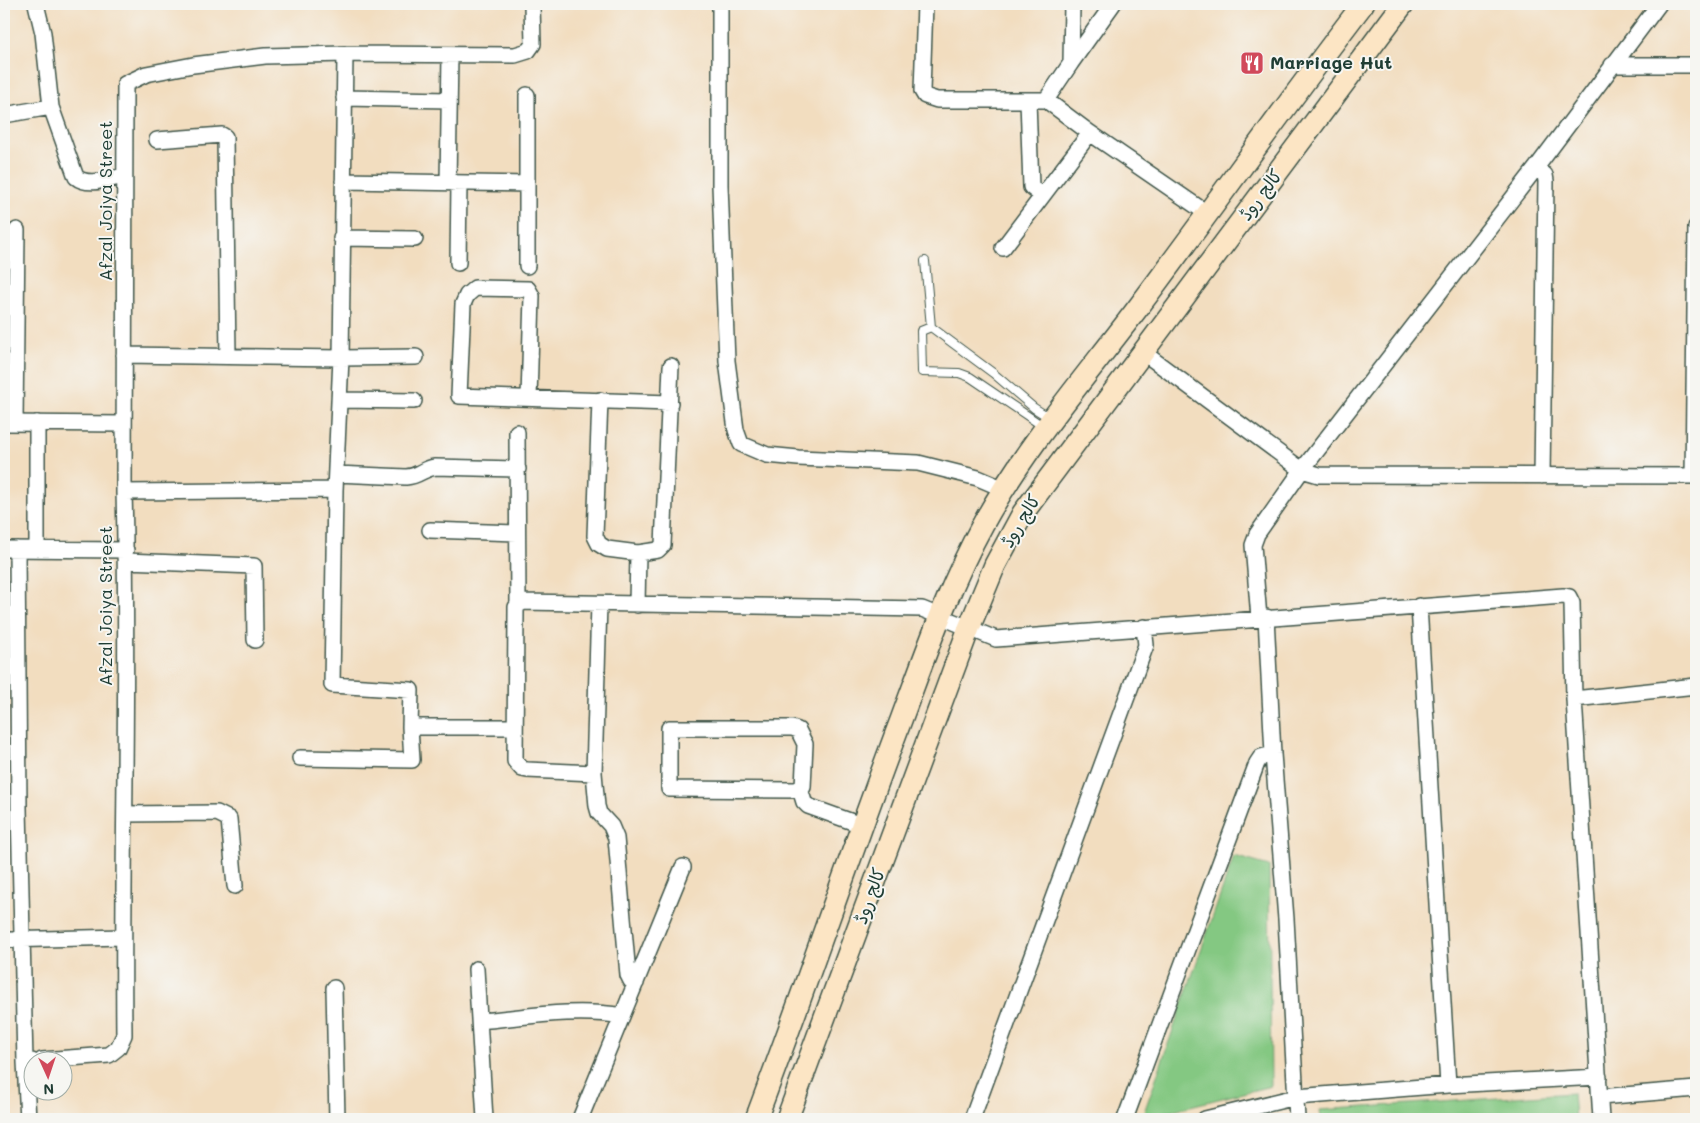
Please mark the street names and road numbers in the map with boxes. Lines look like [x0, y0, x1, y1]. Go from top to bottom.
street label: Afzal Joiya Street [93, 121, 117, 281]
street label: کالج روڈ [1233, 164, 1288, 226]
street label: کالج روڈ [995, 489, 1046, 552]
street label: Afzal Joiya Street [93, 526, 117, 686]
street label: کالج روڈ [848, 864, 891, 928]

